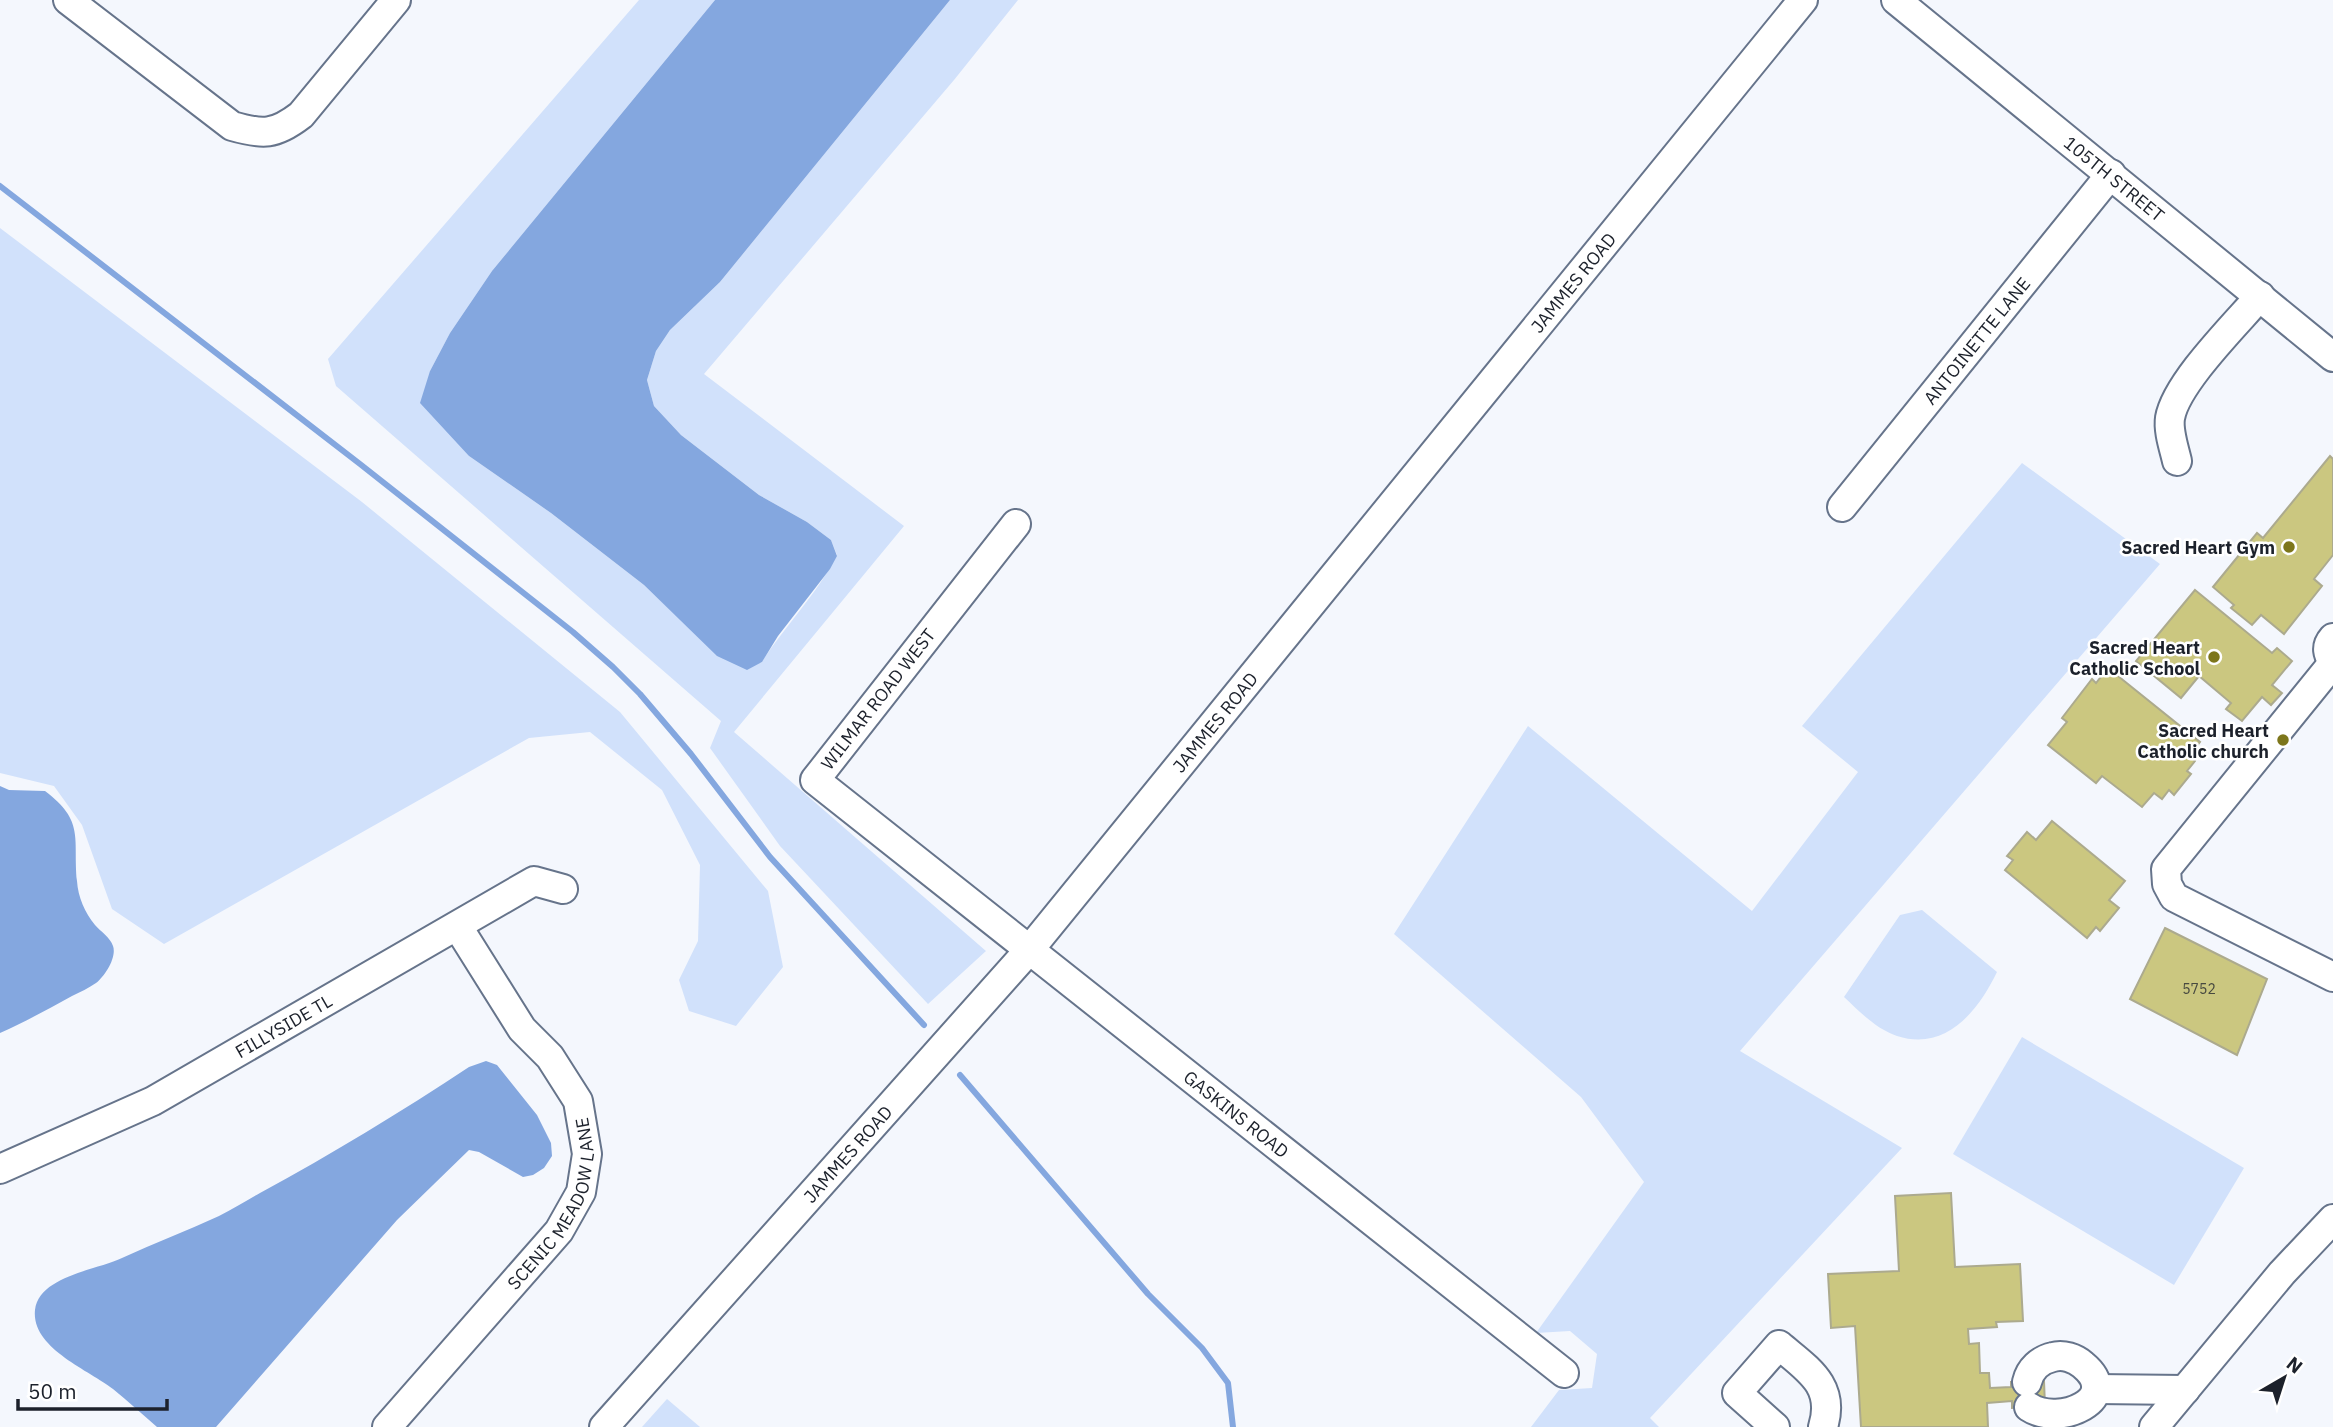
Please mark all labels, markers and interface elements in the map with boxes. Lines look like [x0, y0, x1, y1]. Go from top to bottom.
street label: 105TH STREET [2059, 131, 2169, 226]
street label: JAMMES ROAD [1525, 228, 1621, 337]
street label: ANTOINETTE LANE [1918, 272, 2035, 409]
place label: Sacred Heart Gym [2121, 536, 2275, 559]
marker: Sacred Heart Gym [2281, 539, 2297, 555]
street label: WILMAR ROAD WEST [816, 624, 940, 774]
place label: Sacred Heart Catholic School [2069, 636, 2201, 680]
marker: Sacred Heart Catholic School [2206, 649, 2222, 665]
street label: JAMMES ROAD [1167, 667, 1262, 777]
place label: Sacred Heart Catholic church [2137, 719, 2269, 763]
marker: Sacred Heart Catholic church [2275, 732, 2291, 748]
house number: 5752 [2182, 980, 2216, 998]
street label: FILLYSIDE TL [231, 989, 336, 1063]
street label: GASKINS ROAD [1179, 1065, 1294, 1162]
street label: JAMMES ROAD [798, 1100, 897, 1207]
street label: SCENIC MEADOW LANE [502, 1116, 599, 1294]
north arrow [2249, 1343, 2319, 1413]
text: N [2282, 1351, 2308, 1378]
scale bar [18, 1368, 166, 1412]
text: 50 m [28, 1377, 77, 1405]

